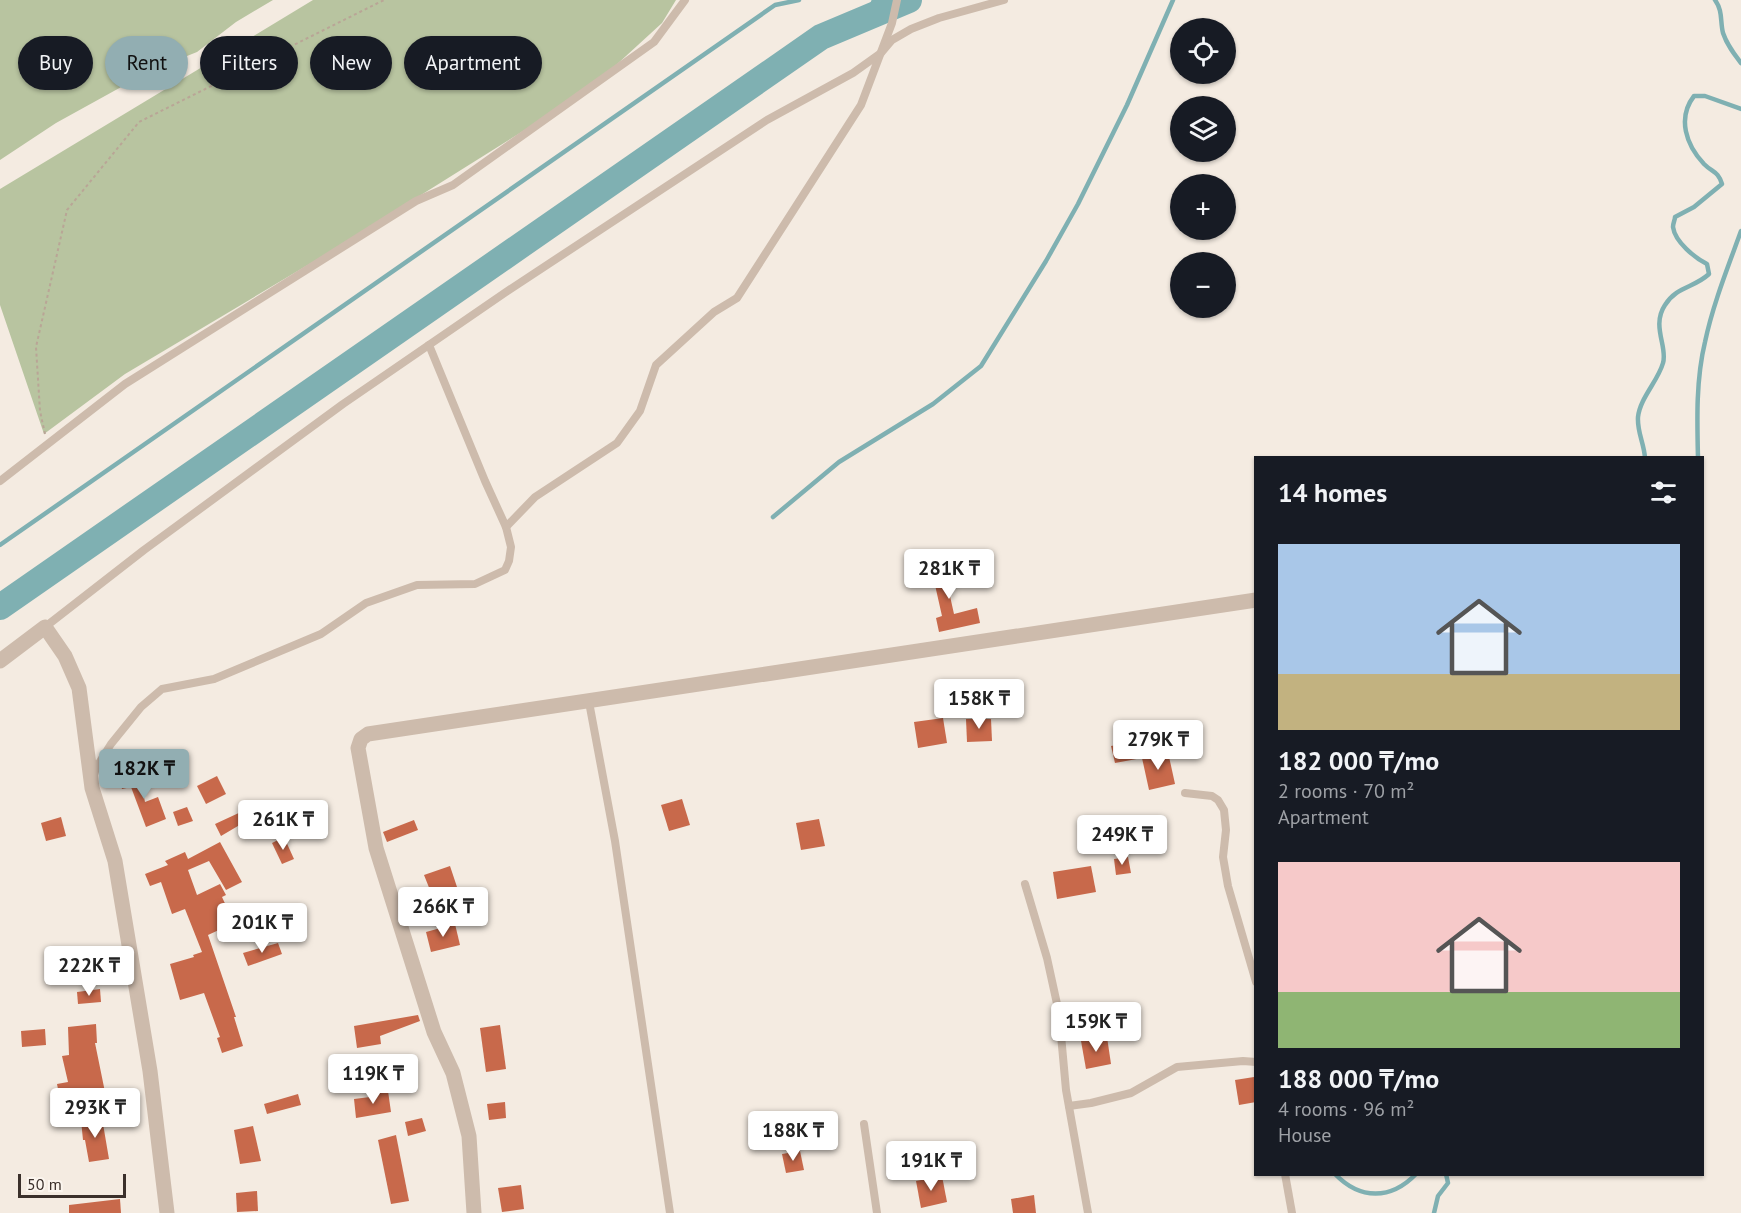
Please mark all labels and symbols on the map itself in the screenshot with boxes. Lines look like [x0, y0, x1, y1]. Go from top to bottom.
pin: 281K ₸ [900, 549, 998, 600]
pin: 158K ₸ [930, 679, 1028, 730]
pin: 279K ₸ [1109, 720, 1207, 771]
pin: 182K ₸ [95, 749, 193, 800]
pin: 261K ₸ [234, 800, 332, 851]
pin: 249K ₸ [1073, 815, 1171, 866]
pin: 266K ₸ [394, 887, 492, 938]
pin: 201K ₸ [213, 903, 311, 954]
pin: 222K ₸ [40, 946, 138, 997]
pin: 159K ₸ [1047, 1002, 1145, 1053]
pin: 119K ₸ [324, 1054, 422, 1105]
pin: 293K ₸ [46, 1088, 144, 1139]
pin: 188K ₸ [744, 1111, 842, 1162]
pin: 191K ₸ [882, 1141, 980, 1192]
scale bar [18, 1171, 126, 1198]

